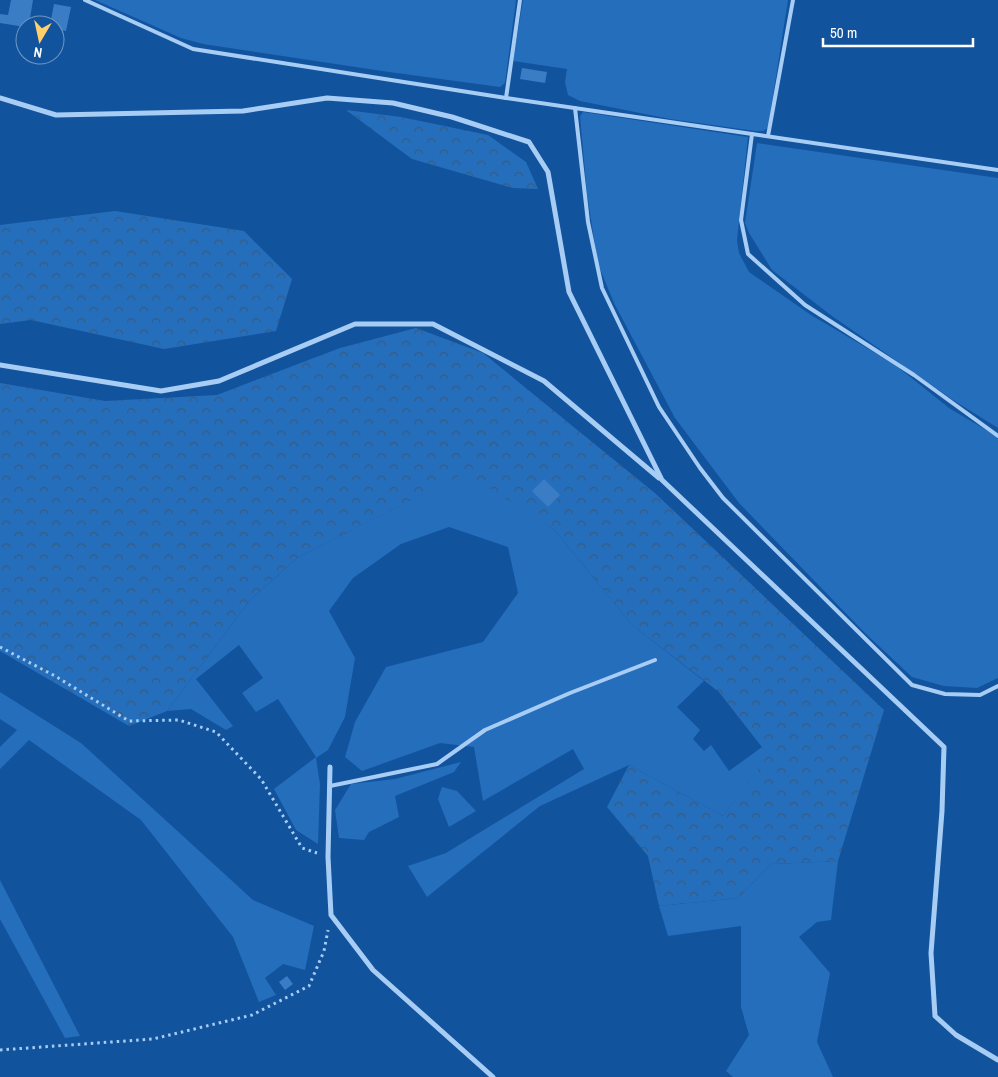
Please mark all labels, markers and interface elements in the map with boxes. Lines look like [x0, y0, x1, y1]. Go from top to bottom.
north arrow [15, 15, 65, 65]
scale bar [823, 15, 973, 47]
text: 50 m [830, 22, 857, 43]
text: N [32, 43, 43, 62]

